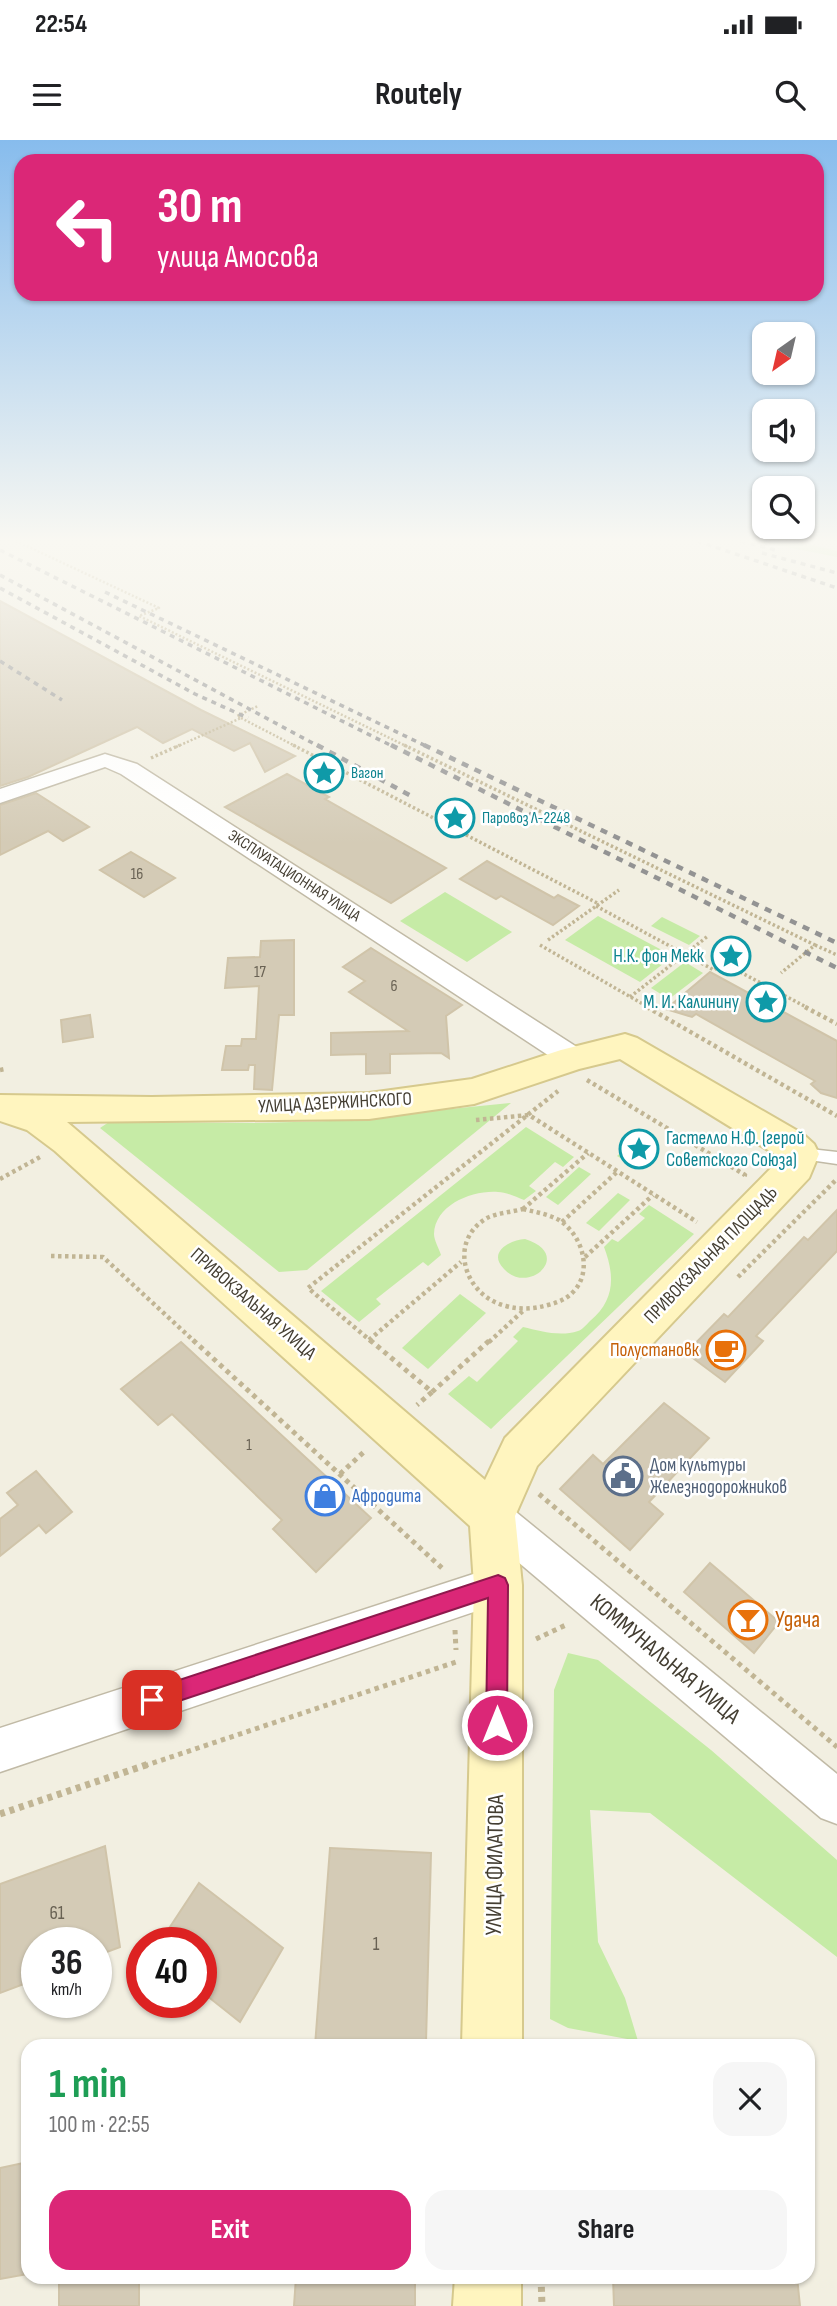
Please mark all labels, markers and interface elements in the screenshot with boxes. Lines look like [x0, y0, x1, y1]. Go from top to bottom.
text: 22:54 [35, 9, 87, 40]
text: Routely [375, 75, 462, 114]
icon: menu [28, 76, 66, 114]
icon: search [771, 76, 809, 114]
text: 30 m [157, 178, 242, 237]
icon: left [42, 182, 133, 273]
text: улица Амосова [157, 238, 319, 277]
north arrow [752, 322, 816, 385]
map controls [752, 322, 815, 539]
button: sound [752, 399, 815, 462]
button: search [752, 476, 815, 539]
place icon: Вагон [303, 752, 345, 794]
place label: Вагон [351, 764, 384, 783]
place icon: Паровоз Л-2248 [434, 797, 476, 839]
place label: Паровоз Л-2248 [482, 809, 570, 828]
street label: ЭКСПЛУАТАЦИОННАЯ УЛИЦА [224, 826, 364, 926]
house number: 16 [131, 865, 143, 884]
place icon: Н.К. фон Мекк [710, 935, 752, 977]
place label: Н.К. фон Мекк [613, 945, 705, 968]
house number: 17 [254, 963, 267, 982]
house number: 6 [390, 977, 398, 996]
place icon: М. И. Калинину [745, 981, 787, 1023]
place label: М. И. Калинину [643, 991, 740, 1014]
street label: УЛИЦА ДЗЕРЖИНСКОГО [258, 1087, 412, 1119]
place label: Гастелло Н.Ф. (герой Советского Союза) [666, 1127, 804, 1172]
place icon: Гастелло Н.Ф. (герой Советского Союза) [618, 1128, 660, 1170]
street label: ПРИВОКЗАЛЬНАЯ ПЛОЩАДЬ [639, 1181, 783, 1329]
street label: ПРИВОКЗАЛЬНАЯ УЛИЦА [186, 1243, 321, 1365]
cafe icon: Полустановк [705, 1329, 747, 1371]
place label: Полустановк [610, 1339, 700, 1362]
house number: 1 [246, 1436, 252, 1455]
place label: Дом культуры Железнодорожников [650, 1454, 787, 1499]
public building icon: Дом культуры Железнодорожников [602, 1455, 644, 1497]
shop icon: Афродита [304, 1475, 346, 1517]
place label: Афродита [351, 1485, 421, 1508]
street label: КОММУНАЛЬНАЯ УЛИЦА [584, 1588, 746, 1730]
bar icon: Удача [727, 1599, 769, 1641]
place label: Удача [775, 1606, 820, 1634]
pin [122, 1670, 182, 1730]
icon: arrive [133, 1681, 171, 1719]
position arrow [460, 1688, 534, 1762]
street label: УЛИЦА ФИЛАТОВА [480, 1794, 510, 1936]
house number: 61 [50, 1902, 65, 1925]
speed limit sign: 40 [126, 1927, 217, 2018]
house number: 1 [373, 1933, 380, 1956]
text: 36 [50, 1942, 83, 1985]
text: km/h [51, 1979, 82, 2000]
text: 1 min [49, 2059, 127, 2110]
button: close [713, 2062, 787, 2136]
text: 100 m · 22:55 [49, 2111, 150, 2139]
button: Exit [49, 2190, 411, 2270]
button: Share [425, 2190, 787, 2270]

